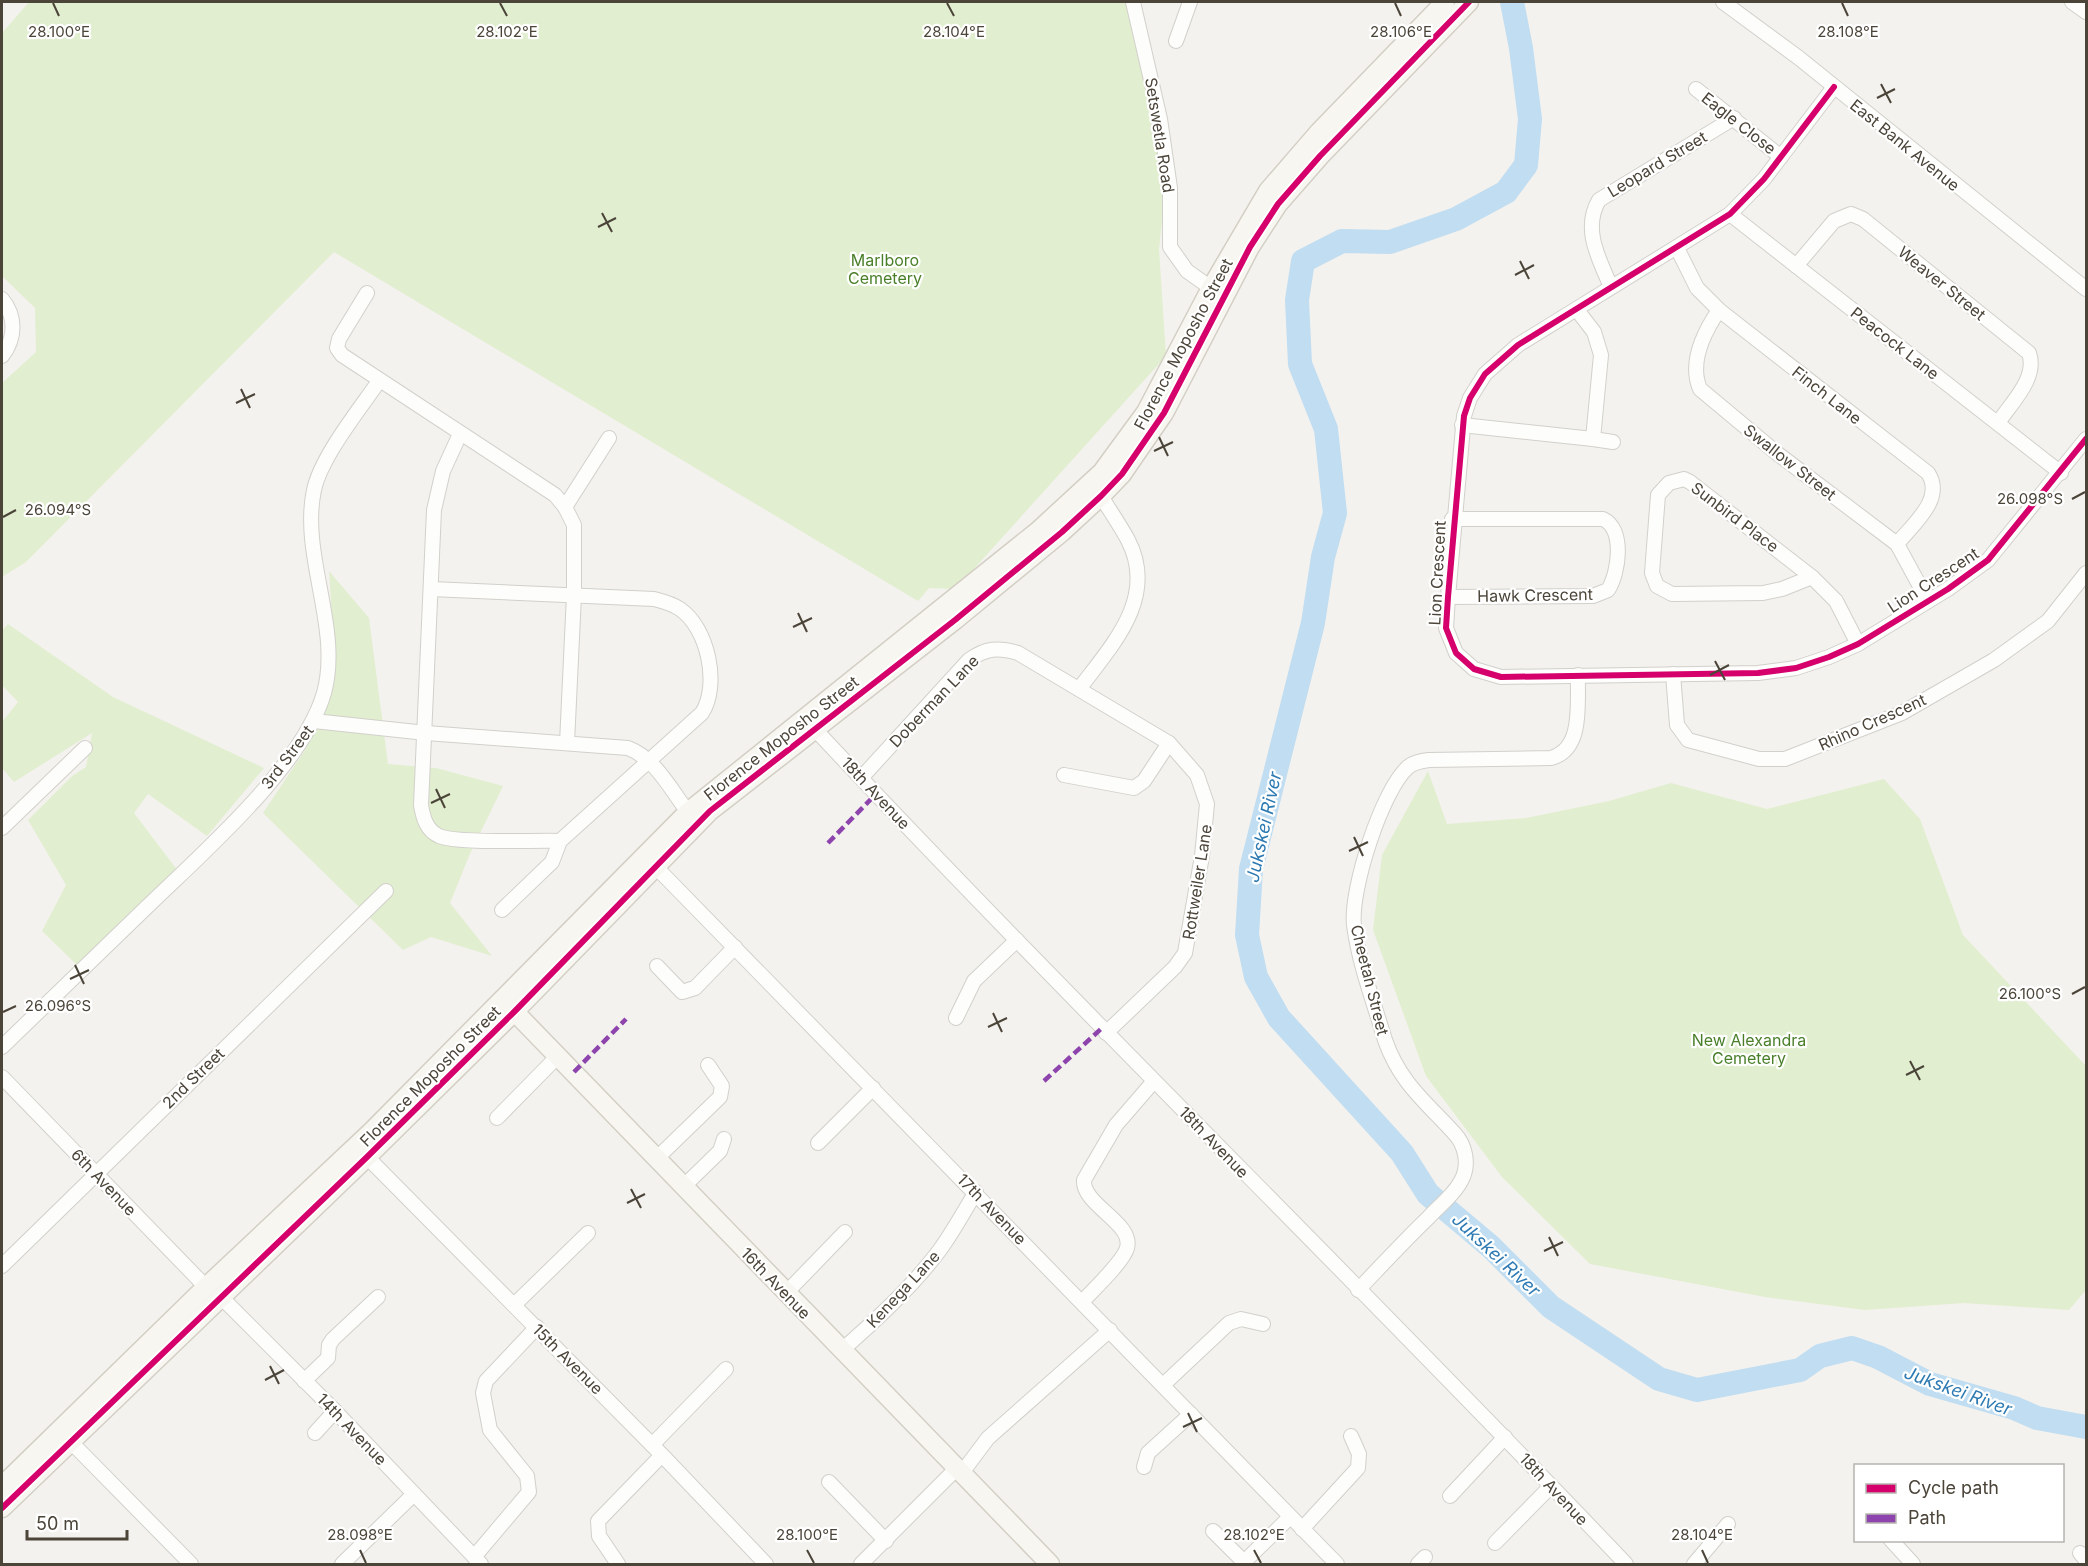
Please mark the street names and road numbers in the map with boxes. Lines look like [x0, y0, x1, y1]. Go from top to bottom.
street label: Setswetla Road [1141, 76, 1179, 194]
street label: Eagle Close [1698, 88, 1780, 158]
street label: East Bank Avenue [1846, 95, 1964, 195]
street label: Leopard Street [1604, 127, 1710, 201]
street label: Weaver Street [1894, 242, 1990, 324]
street label: Florence Moposho Street [1129, 255, 1237, 433]
street label: Peacock Lane [1847, 302, 1943, 384]
street label: Finch Lane [1788, 362, 1866, 428]
street label: Swallow Street [1740, 420, 1840, 504]
street label: Sunbird Place [1687, 478, 1783, 556]
street label: Lion Crescent [1424, 520, 1450, 626]
street label: Lion Crescent [1884, 543, 1982, 617]
street label: Hawk Crescent [1477, 584, 1593, 606]
street label: Doberman Lane [885, 651, 983, 751]
street label: Florence Moposho Street [700, 671, 862, 805]
street label: Rhino Crescent [1815, 689, 1929, 755]
street label: 3rd Street [256, 721, 318, 793]
street label: 18th Avenue [837, 753, 915, 833]
street label: Rottweiler Lane [1178, 823, 1216, 941]
street label: Cheetah Street [1347, 923, 1393, 1037]
street label: Florence Moposho Street [355, 1001, 505, 1151]
street label: 2nd Street [158, 1043, 228, 1113]
street label: 18th Avenue [1175, 1102, 1253, 1182]
street label: 6th Avenue [67, 1144, 141, 1220]
street label: 17th Avenue [953, 1169, 1031, 1249]
street label: 16th Avenue [737, 1243, 815, 1323]
street label: Kenega Lane [862, 1246, 944, 1332]
street label: 15th Avenue [529, 1320, 607, 1398]
street label: 14th Avenue [313, 1389, 391, 1469]
street label: 18th Avenue [1515, 1449, 1593, 1529]

